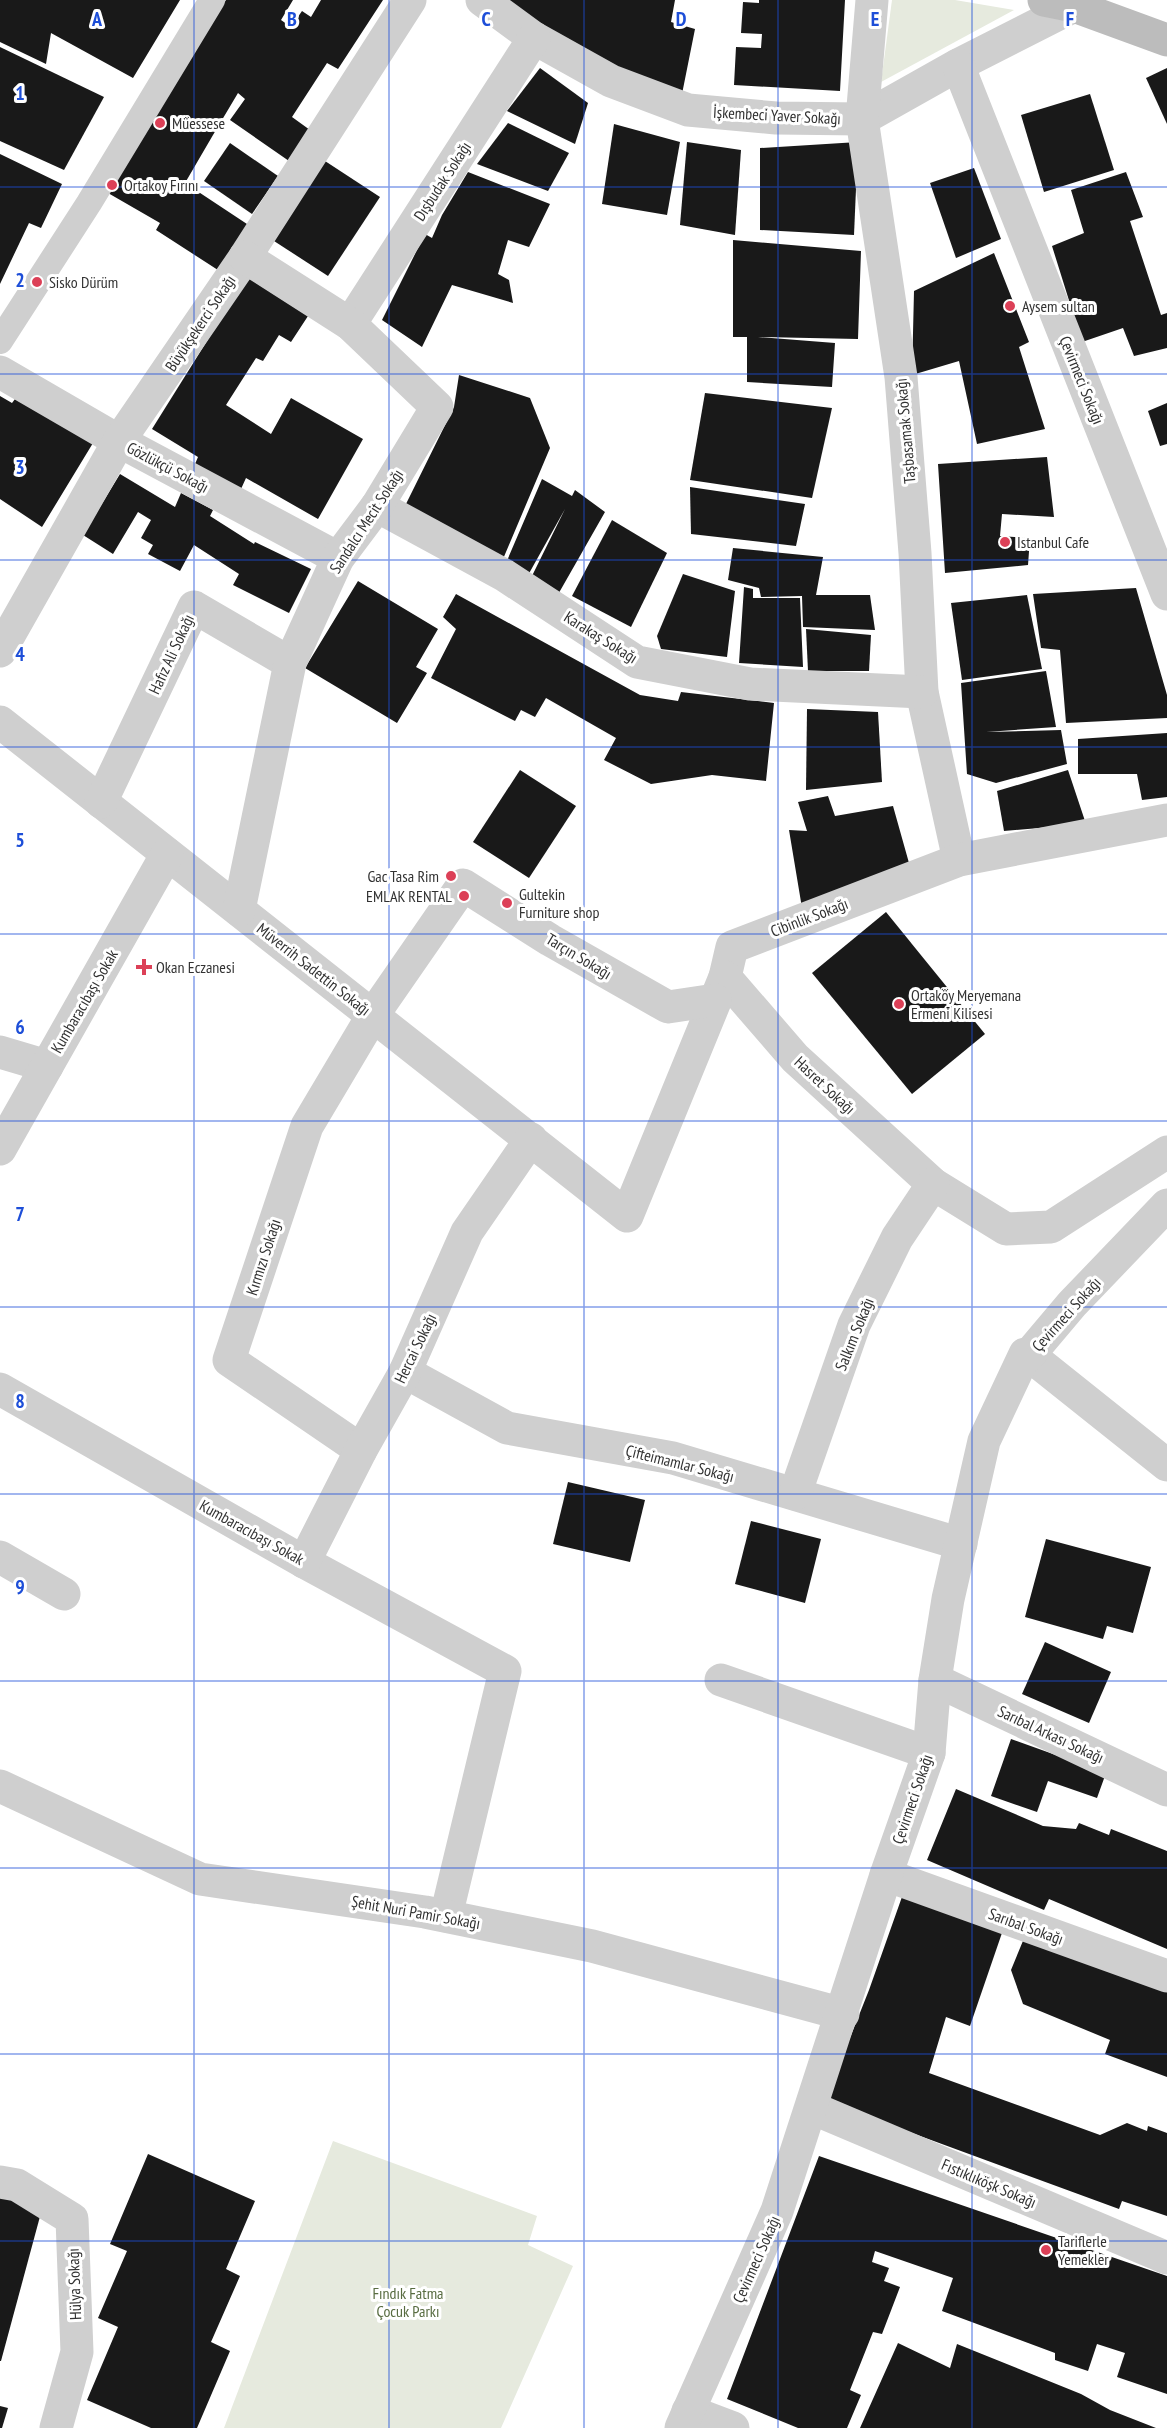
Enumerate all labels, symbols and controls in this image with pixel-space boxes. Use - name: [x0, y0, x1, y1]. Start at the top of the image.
- text: A: [91, 6, 103, 32]
- text: B: [287, 6, 297, 32]
- text: C: [481, 6, 491, 32]
- text: D: [676, 6, 687, 32]
- text: E: [871, 6, 879, 32]
- text: F: [1066, 6, 1074, 32]
- text: 1: [15, 80, 25, 106]
- street label: İşkembeci Yaver Sokağı: [713, 102, 841, 128]
- place label: Müessese: [172, 113, 225, 133]
- marker: Müessese: [153, 116, 167, 130]
- street label: Dışbudak Sokağı: [409, 138, 475, 224]
- place label: Ortakoy Fırını: [124, 175, 199, 195]
- marker: Ortakoy Fırını: [105, 178, 119, 192]
- text: 2: [15, 267, 25, 293]
- street label: Büyükşekerci Sokağı: [160, 271, 240, 375]
- place label: Sisko Dürüm: [49, 272, 118, 292]
- marker: Sisko Dürüm: [30, 275, 44, 289]
- place label: Aysem sultan: [1022, 296, 1095, 316]
- marker: Aysem sultan: [1003, 299, 1017, 313]
- street label: Çevirmeci Sokağı: [1055, 333, 1109, 427]
- street label: Taşbasamak Sokağı: [890, 378, 920, 484]
- street label: Gözlükçü Sokağı: [124, 437, 212, 497]
- text: 3: [15, 454, 25, 480]
- street label: Sandalcı Mecit Sokağı: [325, 465, 407, 577]
- place label: Istanbul Cafe: [1017, 532, 1089, 552]
- marker: Istanbul Cafe: [998, 535, 1012, 549]
- street label: Karakaş Sokağı: [561, 607, 641, 667]
- street label: Hafız Ali Sokağı: [144, 611, 198, 697]
- text: 4: [15, 641, 25, 667]
- text: 5: [15, 827, 25, 853]
- place label: Gac Tasa Rim: [367, 866, 439, 886]
- marker: Gac Tasa Rim: [444, 869, 458, 883]
- place label: Gultekin Furniture shop: [519, 884, 600, 922]
- place label: EMLAK RENTAL: [366, 886, 452, 906]
- marker: EMLAK RENTAL: [457, 889, 471, 903]
- street label: Cibinlik Sokağı: [767, 893, 851, 941]
- marker: Gultekin Furniture shop: [500, 896, 514, 910]
- street label: Müverrih Sadettin Sokağı: [253, 918, 375, 1020]
- street label: Tarçın Sokağı: [543, 929, 615, 983]
- street label: Kumbaracıbaşı Sokak: [46, 945, 122, 1056]
- place label: Okan Eczanesi: [156, 957, 235, 977]
- marker: Okan Eczanesi: [137, 960, 151, 974]
- place label: Ortaköy Meryemana Ermeni Kilisesi: [911, 985, 1021, 1023]
- marker: Ortaköy Meryemana Ermeni Kilisesi: [892, 997, 906, 1011]
- text: 6: [15, 1014, 25, 1040]
- street label: Hasret Sokağı: [790, 1052, 860, 1118]
- text: 7: [15, 1201, 25, 1227]
- street label: Kırmızı Sokağı: [241, 1216, 285, 1298]
- street label: Çevirmeci Sokağı: [1027, 1273, 1105, 1355]
- street label: Salkım Sokağı: [830, 1294, 878, 1374]
- street label: Hercai Sokağı: [390, 1310, 440, 1386]
- text: 8: [15, 1388, 25, 1414]
- street label: Çifteimamlar Sokağı: [624, 1440, 736, 1486]
- street label: Kumbaracıbaşı Sokak: [196, 1495, 308, 1569]
- text: 9: [15, 1574, 25, 1600]
- street label: Sarıbal Arkası Sokağı: [995, 1701, 1107, 1767]
- street label: Çevirmeci Sokağı: [887, 1752, 937, 1846]
- street label: Şehit Nuri Pamir Sokağı: [350, 1891, 482, 1933]
- street label: Sarıbal Sokağı: [986, 1903, 1066, 1949]
- street label: Fıstıklıköşk Sokağı: [939, 2154, 1039, 2212]
- street label: Çevirmeci Sokağı: [728, 2212, 784, 2306]
- place label: Tariflerle Yemekler: [1058, 2231, 1109, 2269]
- marker: Tariflerle Yemekler: [1039, 2243, 1053, 2257]
- street label: Hülya Sokağı: [63, 2248, 85, 2320]
- park label: Fındık Fatma Çocuk Parkı: [373, 2283, 443, 2321]

